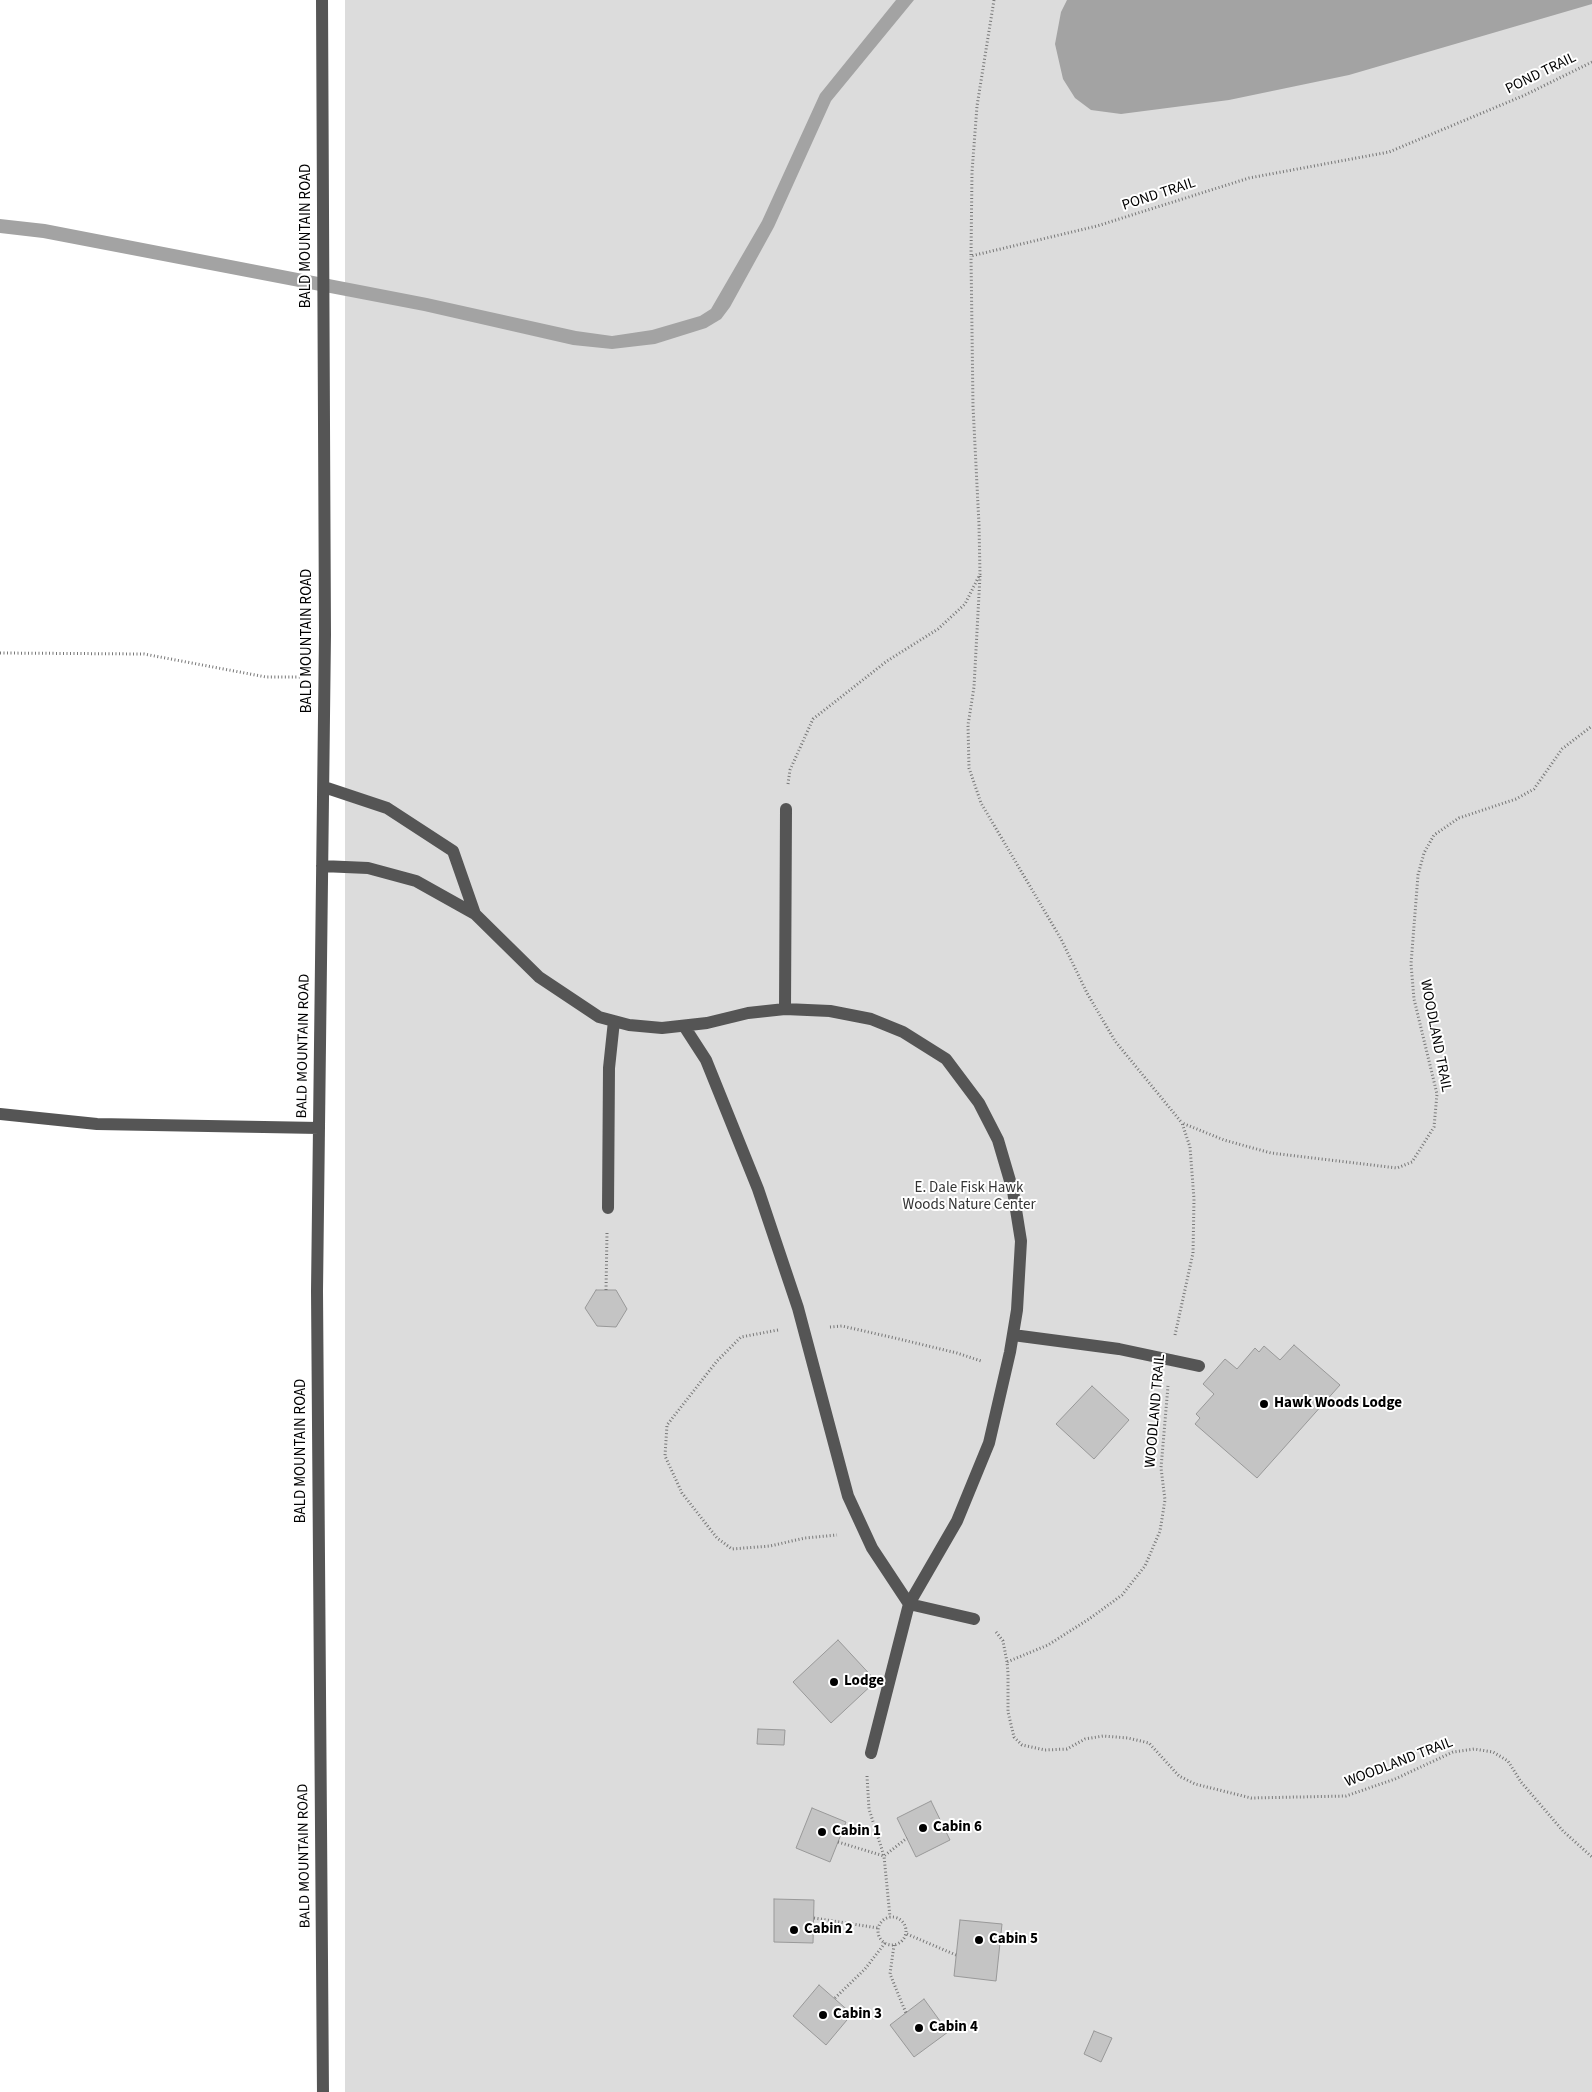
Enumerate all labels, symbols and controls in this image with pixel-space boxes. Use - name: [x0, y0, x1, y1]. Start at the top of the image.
- street label: POND TRAIL: [1503, 49, 1579, 99]
- street label: BALD MOUNTAIN ROAD: [298, 164, 316, 308]
- street label: POND TRAIL: [1120, 175, 1198, 215]
- street label: BALD MOUNTAIN ROAD: [299, 569, 317, 713]
- street label: BALD MOUNTAIN ROAD: [294, 974, 314, 1118]
- street label: WOODLAND TRAIL: [1415, 978, 1455, 1094]
- park label: E. Dale Fisk Hawk Woods Nature Center: [902, 1180, 1036, 1215]
- street label: WOODLAND TRAIL: [1142, 1353, 1170, 1469]
- street label: BALD MOUNTAIN ROAD: [293, 1379, 311, 1523]
- place label: Hawk Woods Lodge: [1274, 1395, 1402, 1413]
- marker: Hawk Woods Lodge: [1258, 1398, 1270, 1410]
- place label: Lodge: [844, 1673, 884, 1691]
- marker: Lodge: [828, 1676, 840, 1688]
- street label: WOODLAND TRAIL: [1342, 1734, 1456, 1792]
- street label: BALD MOUNTAIN ROAD: [295, 1784, 315, 1928]
- place label: Cabin 6: [933, 1819, 982, 1837]
- marker: Cabin 6: [917, 1822, 929, 1834]
- place label: Cabin 1: [832, 1823, 881, 1841]
- marker: Cabin 1: [816, 1826, 828, 1838]
- place label: Cabin 2: [804, 1921, 853, 1939]
- marker: Cabin 2: [788, 1924, 800, 1936]
- place label: Cabin 5: [989, 1931, 1038, 1949]
- marker: Cabin 5: [973, 1934, 985, 1946]
- place label: Cabin 3: [833, 2006, 882, 2024]
- marker: Cabin 3: [817, 2009, 829, 2021]
- place label: Cabin 4: [929, 2019, 978, 2037]
- marker: Cabin 4: [913, 2022, 925, 2034]

